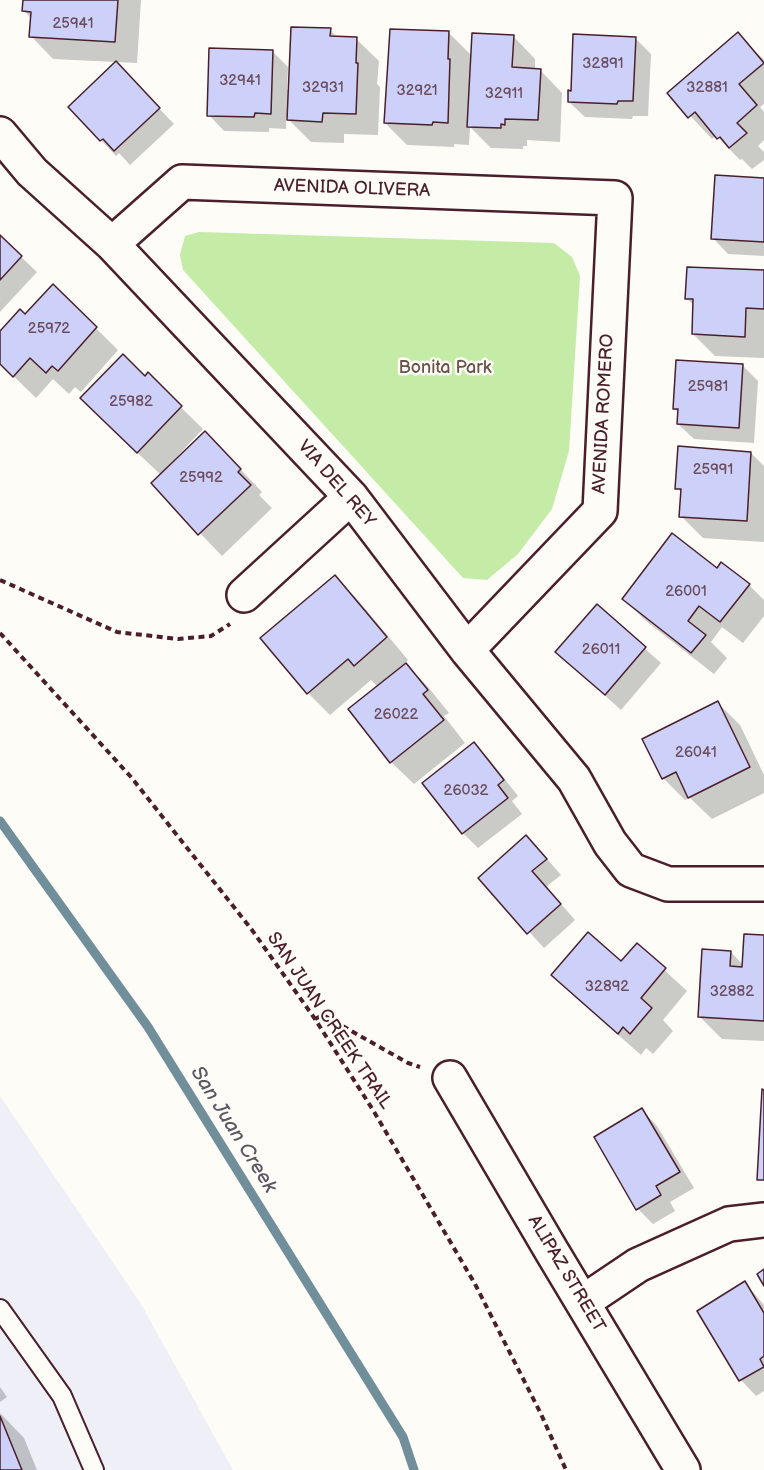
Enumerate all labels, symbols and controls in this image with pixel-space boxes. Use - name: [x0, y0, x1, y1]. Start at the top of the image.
- house number: 25941: [52, 15, 94, 33]
- house number: 32891: [582, 55, 624, 73]
- house number: 32941: [219, 72, 261, 90]
- house number: 32931: [302, 79, 344, 97]
- house number: 32881: [686, 79, 728, 97]
- house number: 32921: [396, 82, 438, 100]
- house number: 32911: [485, 85, 523, 103]
- street label: AVENIDA OLIVERA: [273, 175, 431, 203]
- house number: 25972: [28, 320, 70, 338]
- street label: AVENIDA ROMERO: [589, 333, 619, 495]
- park label: Bonita Park: [398, 357, 492, 379]
- house number: 25981: [688, 378, 728, 396]
- house number: 25982: [109, 393, 153, 411]
- street label: VIA DEL REY: [292, 436, 380, 532]
- house number: 25991: [693, 461, 733, 479]
- house number: 25992: [179, 469, 223, 487]
- house number: 26001: [665, 583, 707, 601]
- house number: 26011: [582, 641, 620, 659]
- house number: 26022: [374, 706, 418, 724]
- house number: 26041: [675, 744, 717, 762]
- house number: 26032: [444, 782, 488, 800]
- street label: SAN JUAN CREEK TRAIL: [262, 929, 396, 1113]
- house number: 32892: [585, 978, 629, 996]
- house number: 32882: [710, 983, 754, 1001]
- water label: San Juan Creek: [185, 1062, 281, 1198]
- street label: ALIPAZ STREET: [523, 1212, 609, 1336]

